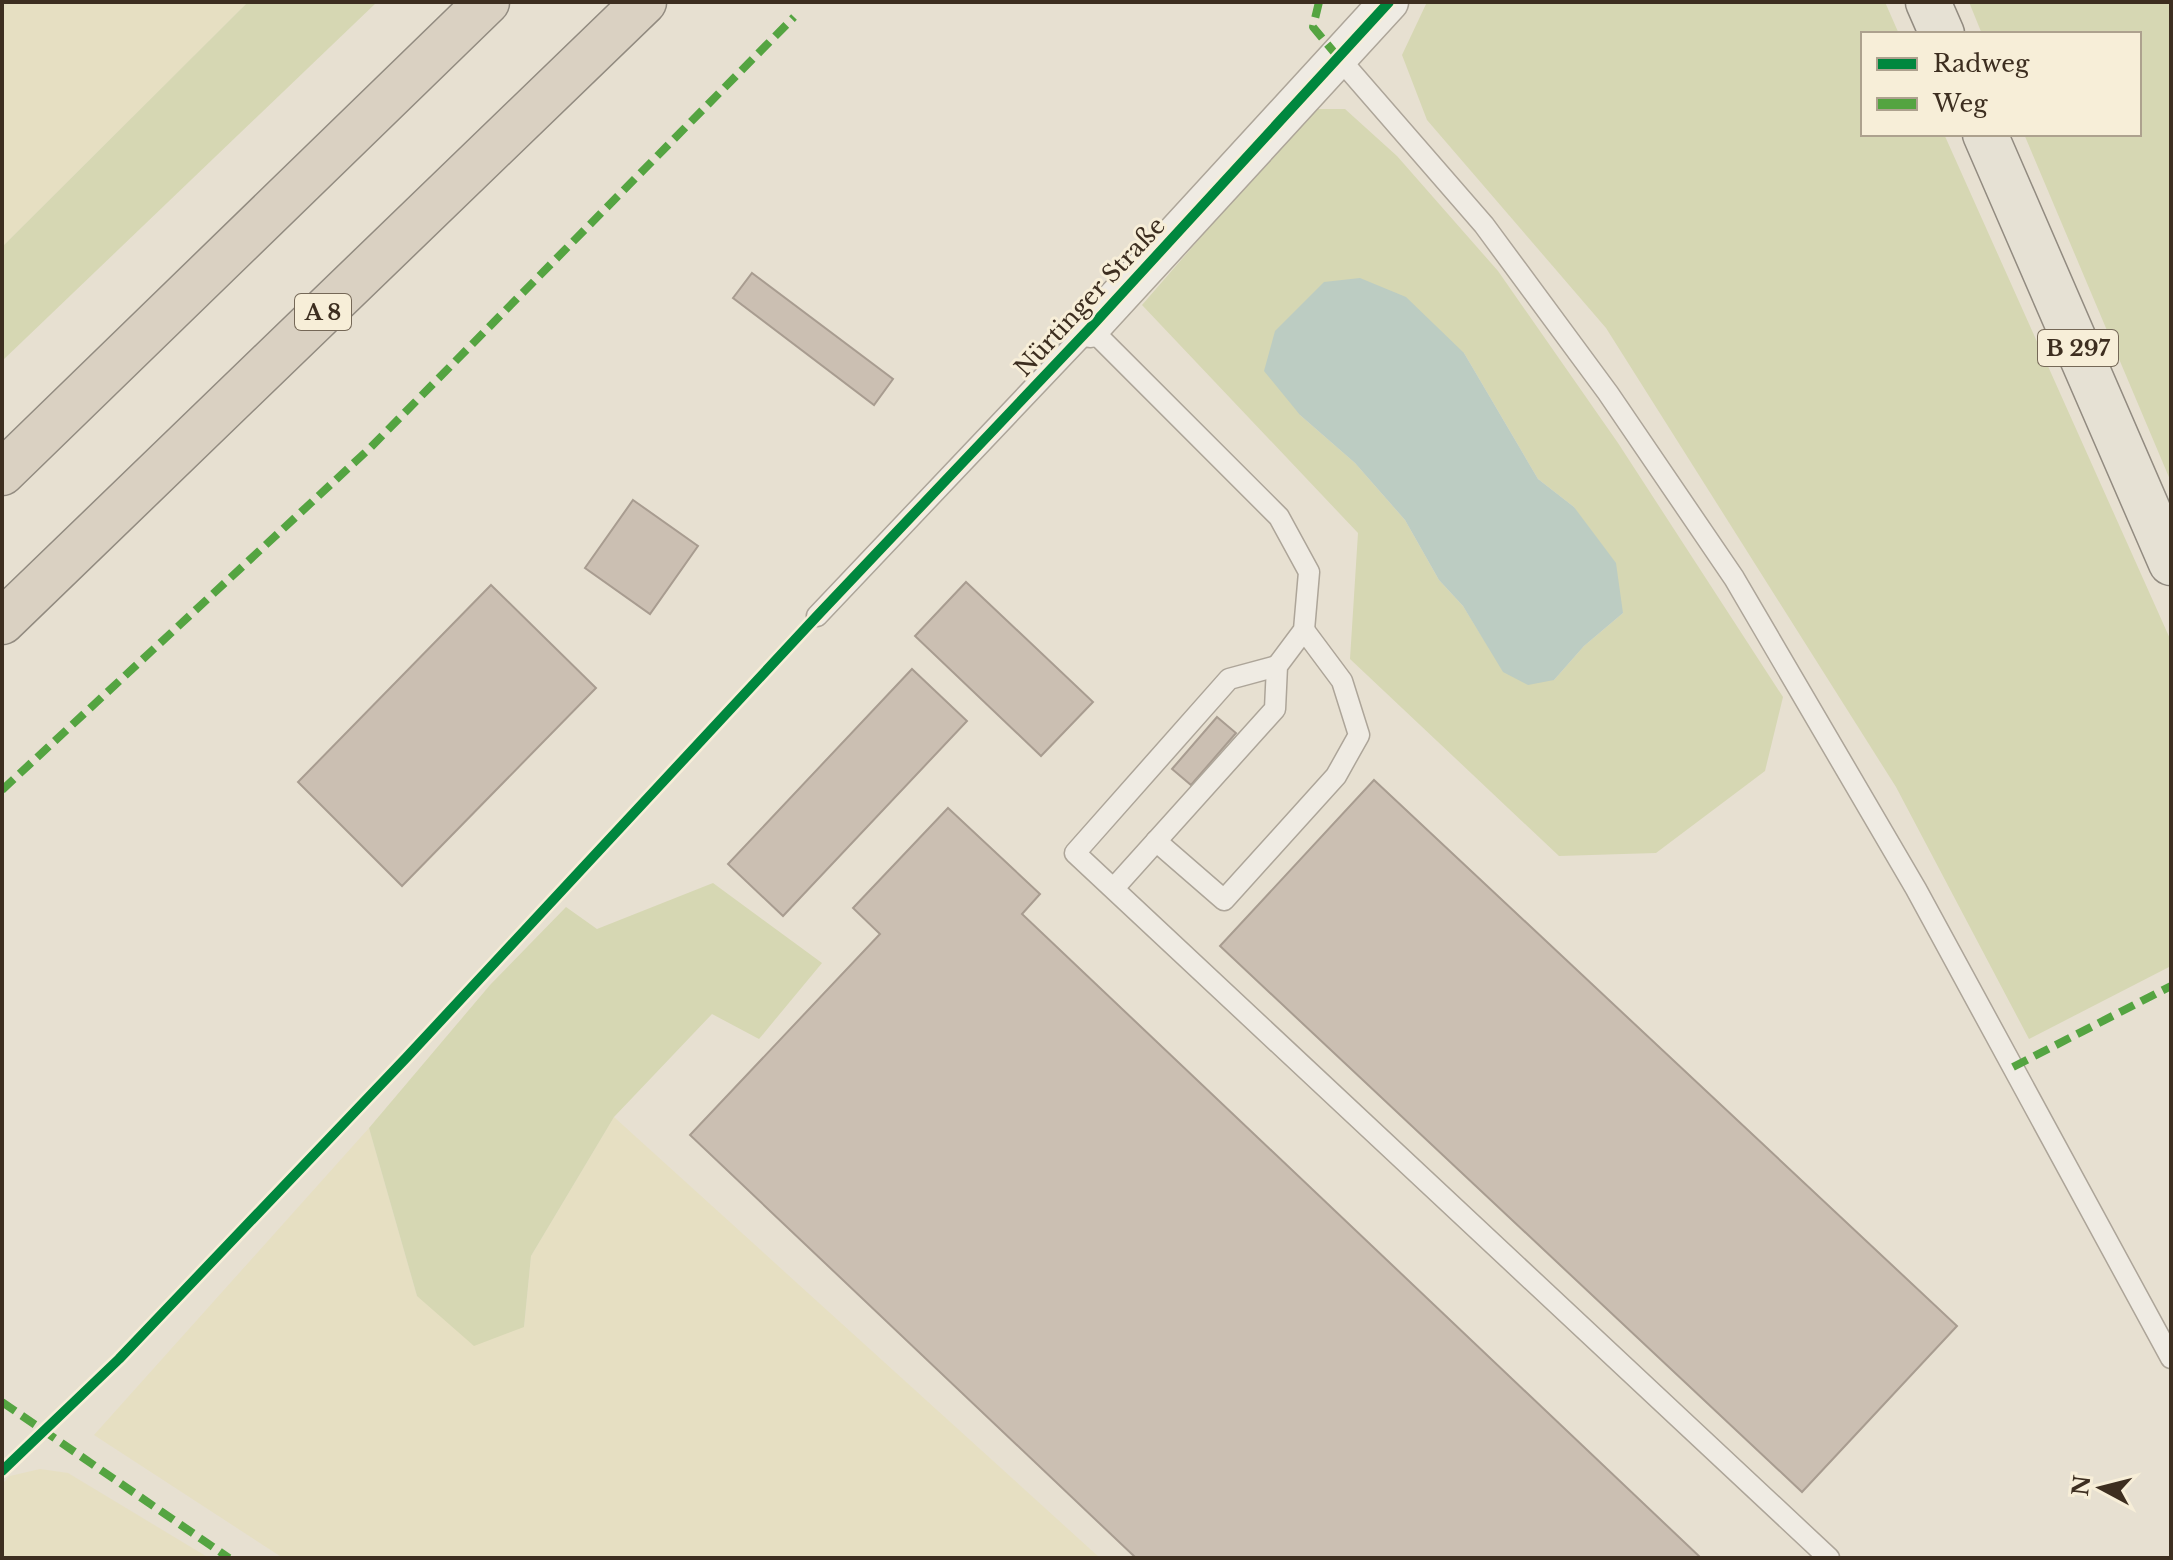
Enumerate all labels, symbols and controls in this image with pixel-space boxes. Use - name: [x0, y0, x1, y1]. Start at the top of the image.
- legend: [1861, 32, 2141, 136]
- text: Radweg: [1933, 49, 2030, 78]
- text: Weg: [1932, 89, 1988, 118]
- street label: Nürtinger Straße: [1008, 211, 1171, 382]
- road number: A 8: [295, 294, 351, 330]
- road number: B 297: [2038, 330, 2118, 366]
- north arrow: [2061, 1448, 2141, 1528]
- text: N: [2067, 1473, 2096, 1498]

